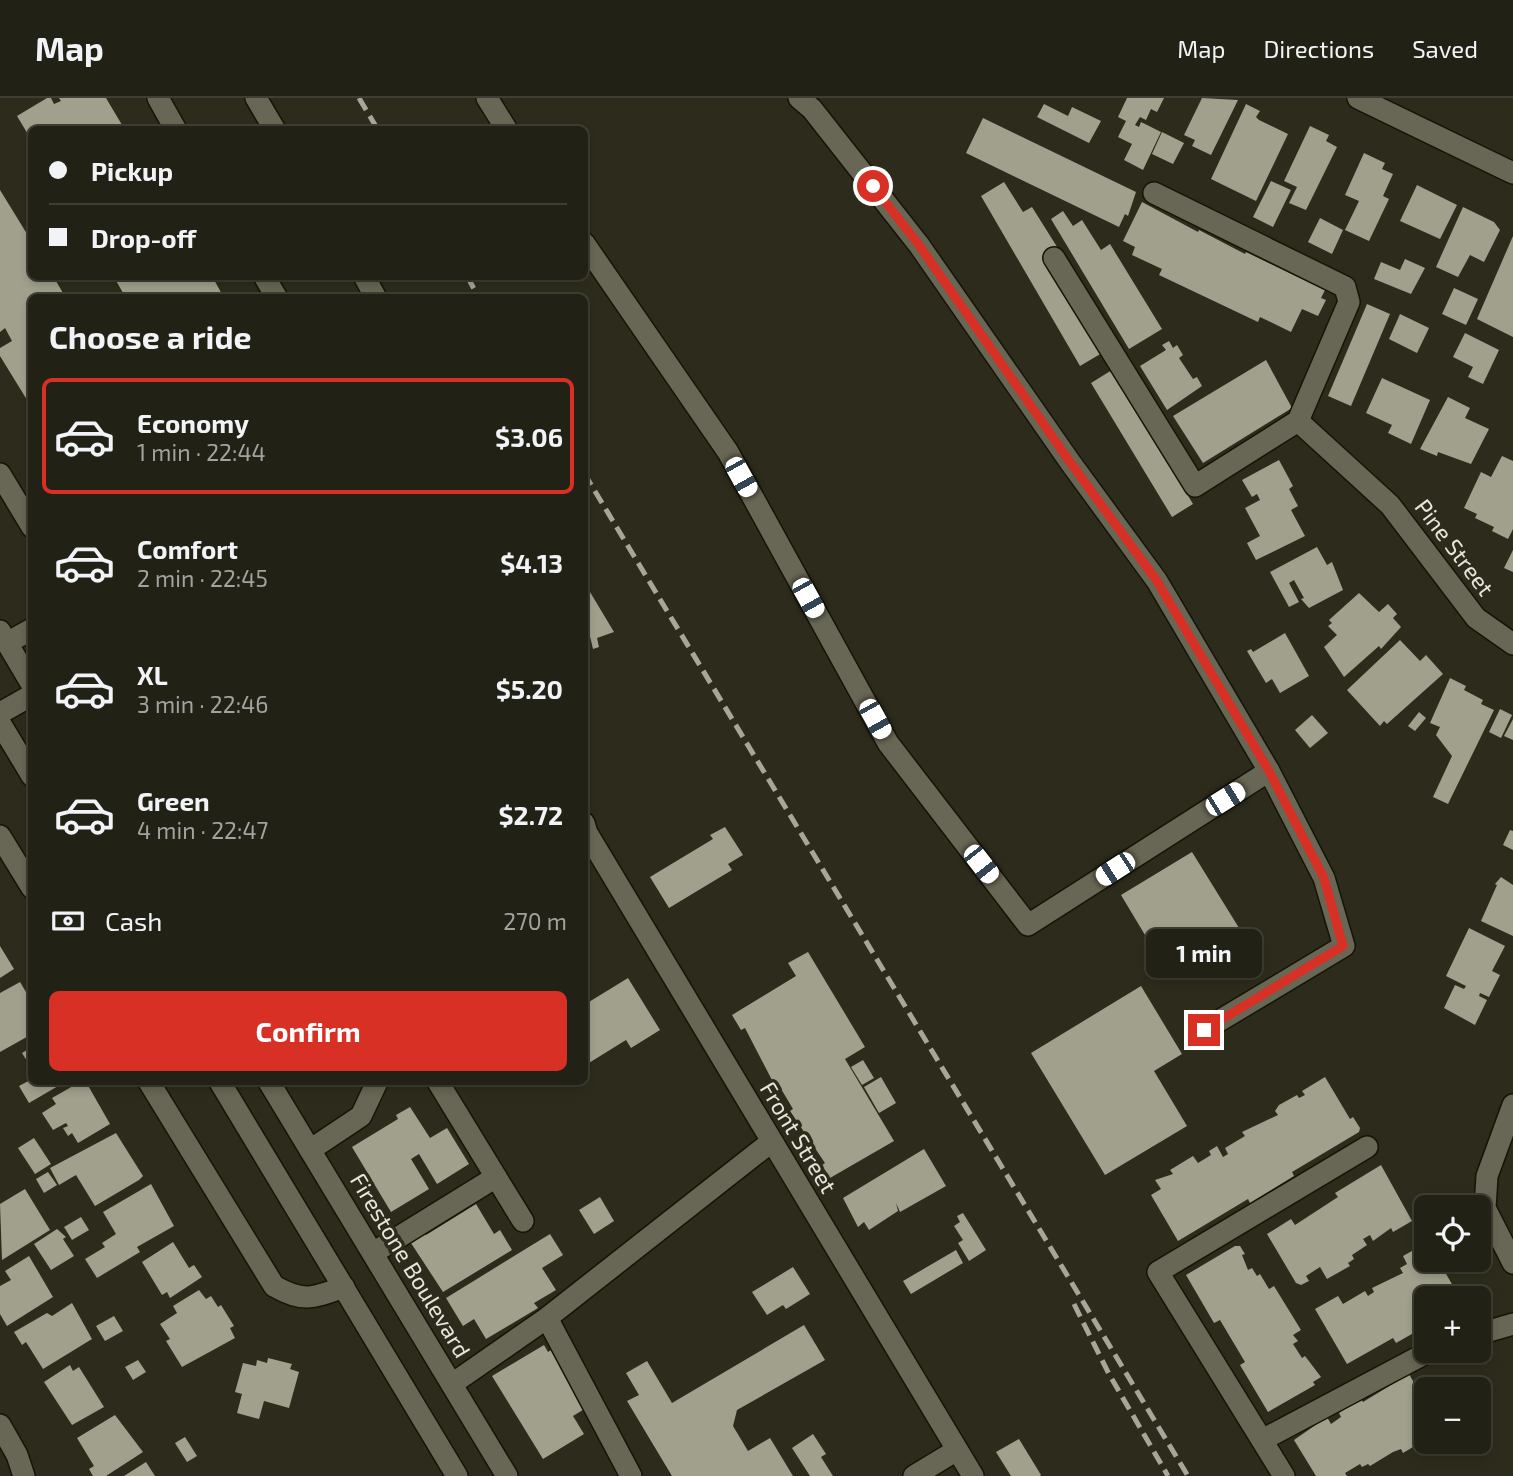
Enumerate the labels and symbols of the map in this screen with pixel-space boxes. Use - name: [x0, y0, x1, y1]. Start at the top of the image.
- route start: [857, 170, 889, 202]
- car: [722, 454, 761, 500]
- street label: Pine Street: [1410, 493, 1501, 601]
- car: [789, 575, 828, 621]
- car: [856, 696, 895, 742]
- car: [1202, 779, 1249, 819]
- car: [960, 841, 1003, 887]
- car: [1092, 849, 1139, 889]
- callout: 1 min: [1146, 928, 1262, 978]
- route end: [1188, 1014, 1220, 1046]
- street label: Front Street: [755, 1076, 843, 1198]
- street label: Firestone Boulevard: [345, 1168, 477, 1362]

